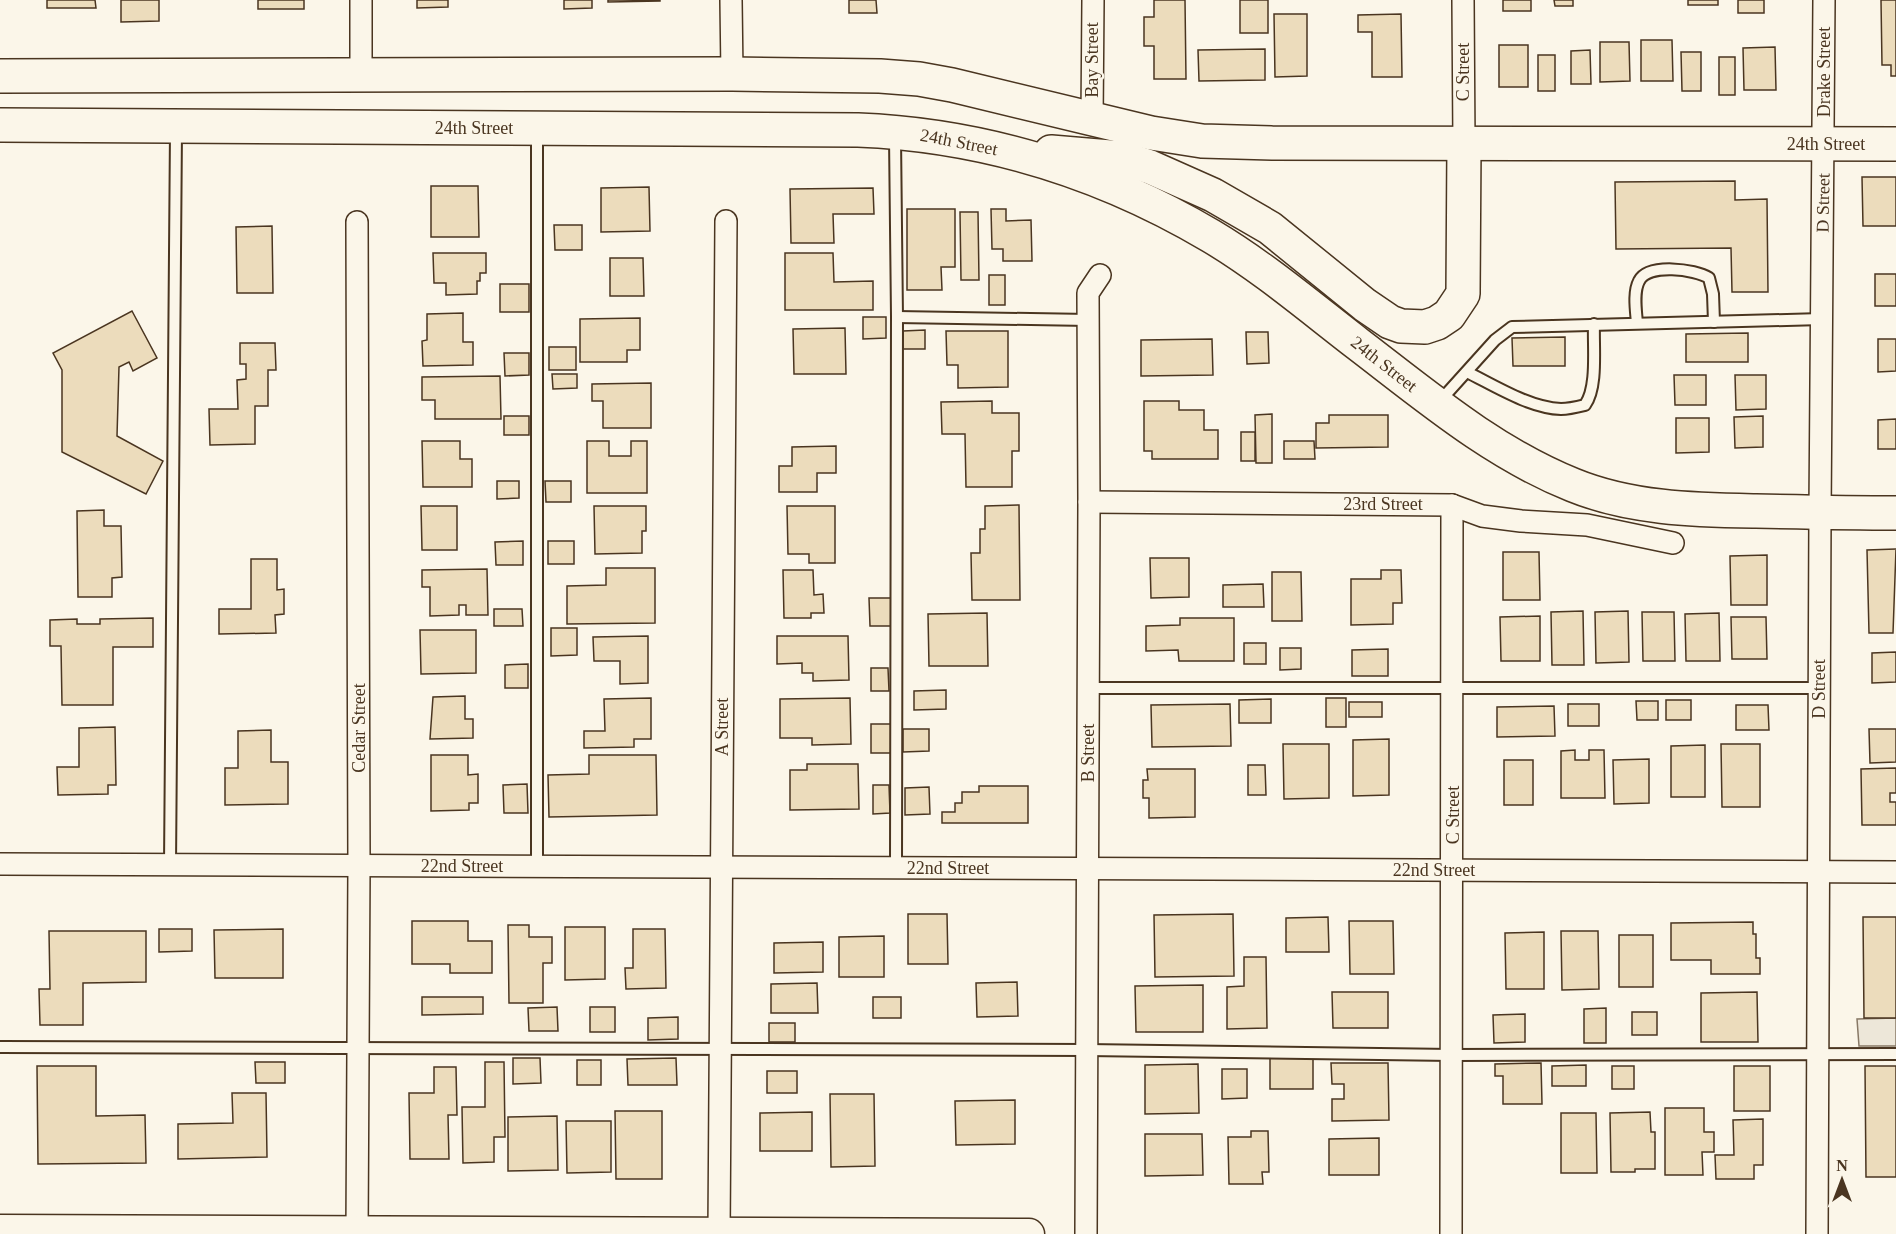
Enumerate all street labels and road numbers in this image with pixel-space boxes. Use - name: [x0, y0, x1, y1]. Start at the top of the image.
- street label: Bay Street: [1082, 22, 1102, 98]
- street label: Drake Street: [1814, 27, 1834, 117]
- street label: C Street: [1453, 43, 1473, 101]
- street label: 24th Street: [435, 118, 513, 138]
- street label: 24th Street: [919, 125, 999, 159]
- street label: 24th Street: [1787, 134, 1865, 154]
- street label: D Street: [1812, 173, 1834, 233]
- street label: 24th Street: [1347, 332, 1421, 396]
- street label: 23rd Street: [1343, 494, 1423, 514]
- street label: D Street: [1809, 659, 1829, 719]
- street label: Cedar Street: [349, 683, 369, 773]
- street label: A Street: [712, 698, 732, 756]
- street label: B Street: [1078, 724, 1098, 782]
- street label: C Street: [1443, 786, 1463, 844]
- street label: 22nd Street: [421, 856, 503, 876]
- street label: 22nd Street: [907, 858, 989, 878]
- street label: 22nd Street: [1393, 860, 1475, 880]

